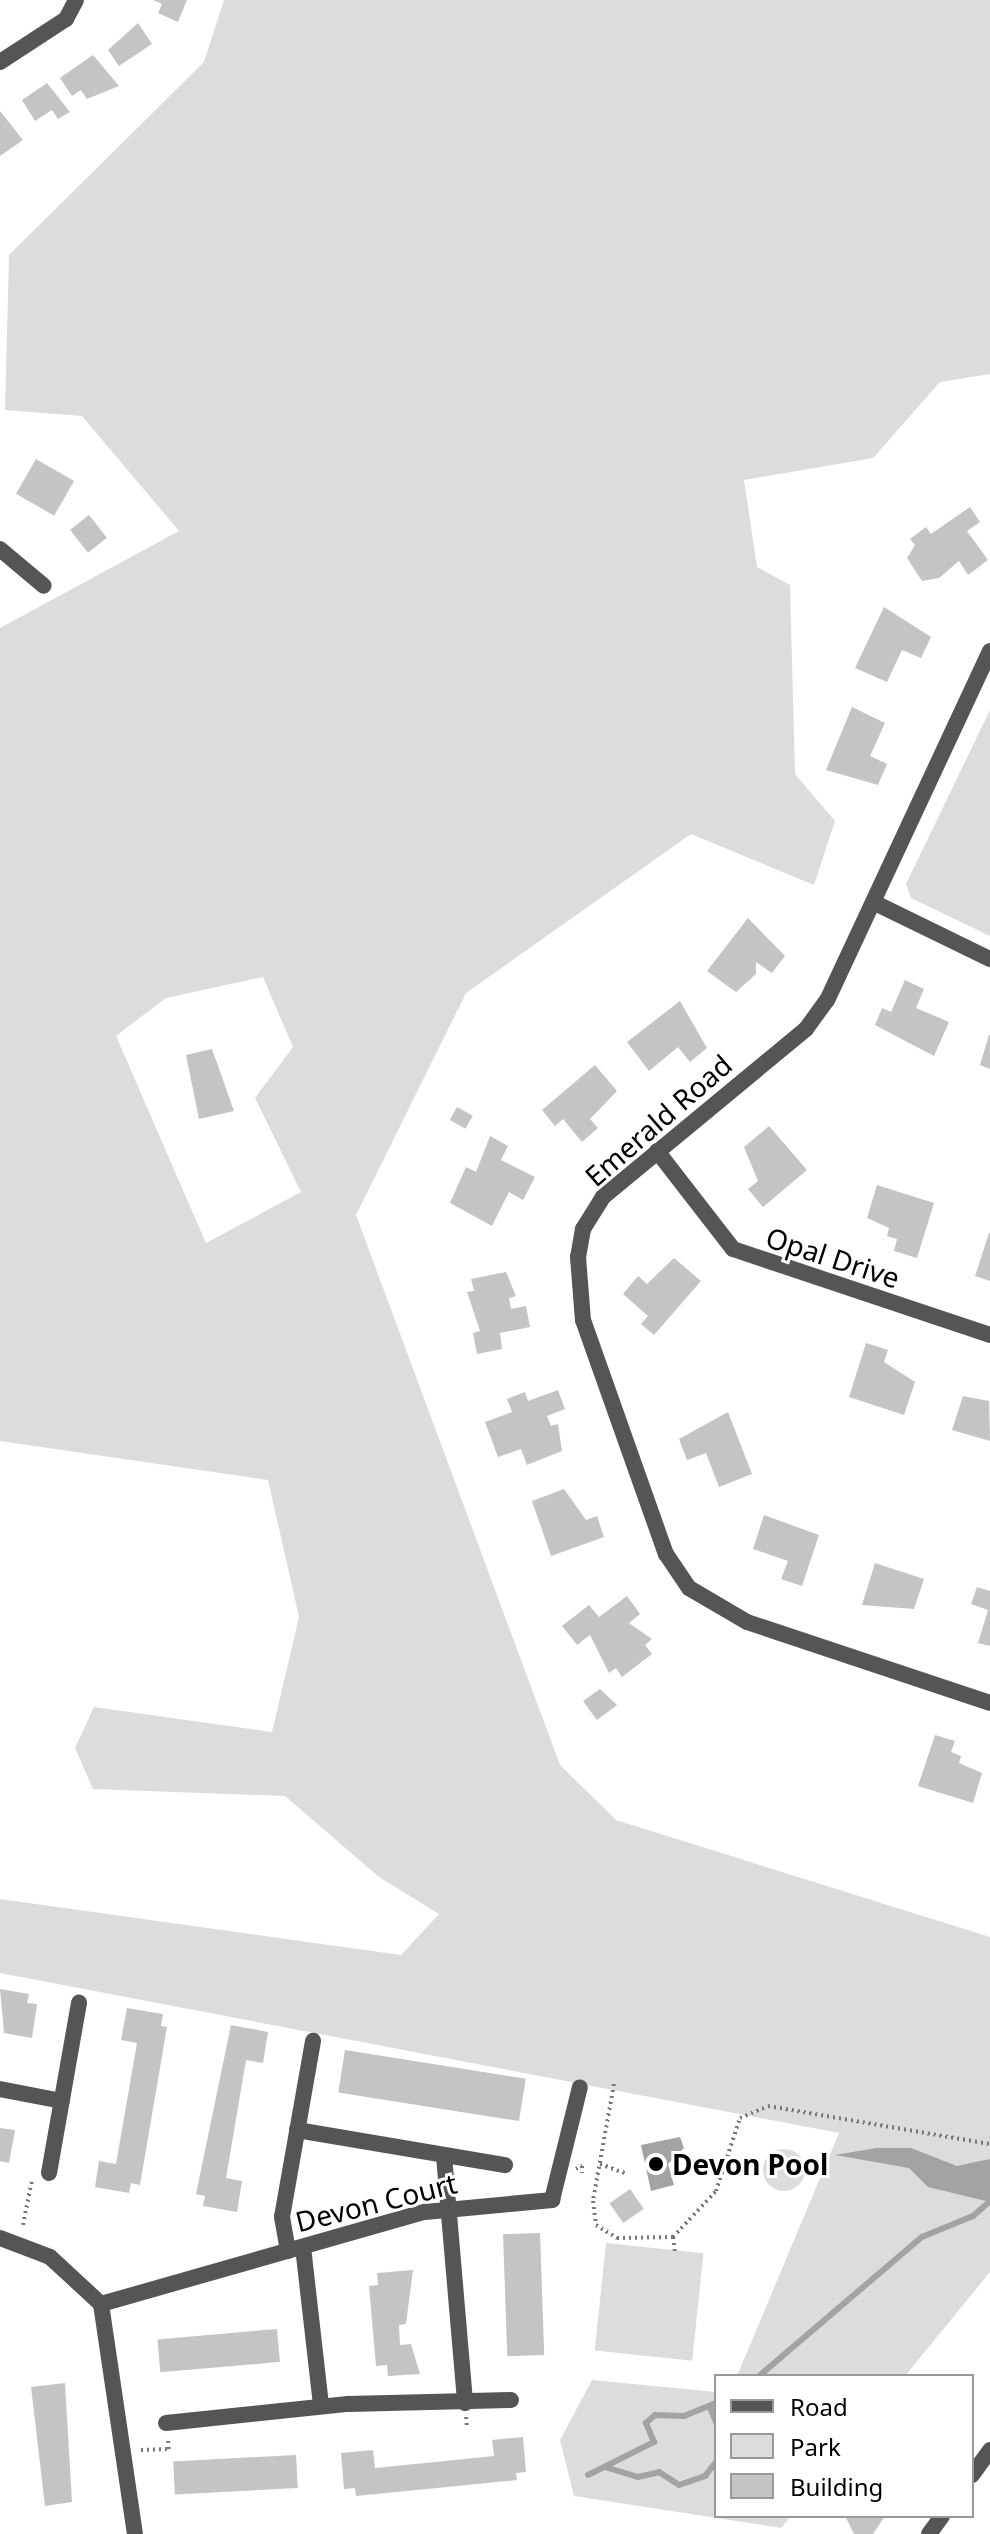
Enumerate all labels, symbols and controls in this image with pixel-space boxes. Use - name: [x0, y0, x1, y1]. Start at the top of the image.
- street label: Emerald Road: [578, 1047, 738, 1193]
- street label: Opal Drive: [762, 1220, 904, 1294]
- place label: Devon Pool: [672, 2147, 828, 2181]
- marker: Devon Pool: [647, 2155, 665, 2173]
- street label: Devon Court: [292, 2166, 460, 2238]
- legend: [714, 2374, 974, 2518]
- text: Road: [790, 2390, 848, 2423]
- text: Park: [790, 2430, 841, 2463]
- text: Building: [790, 2470, 883, 2503]

